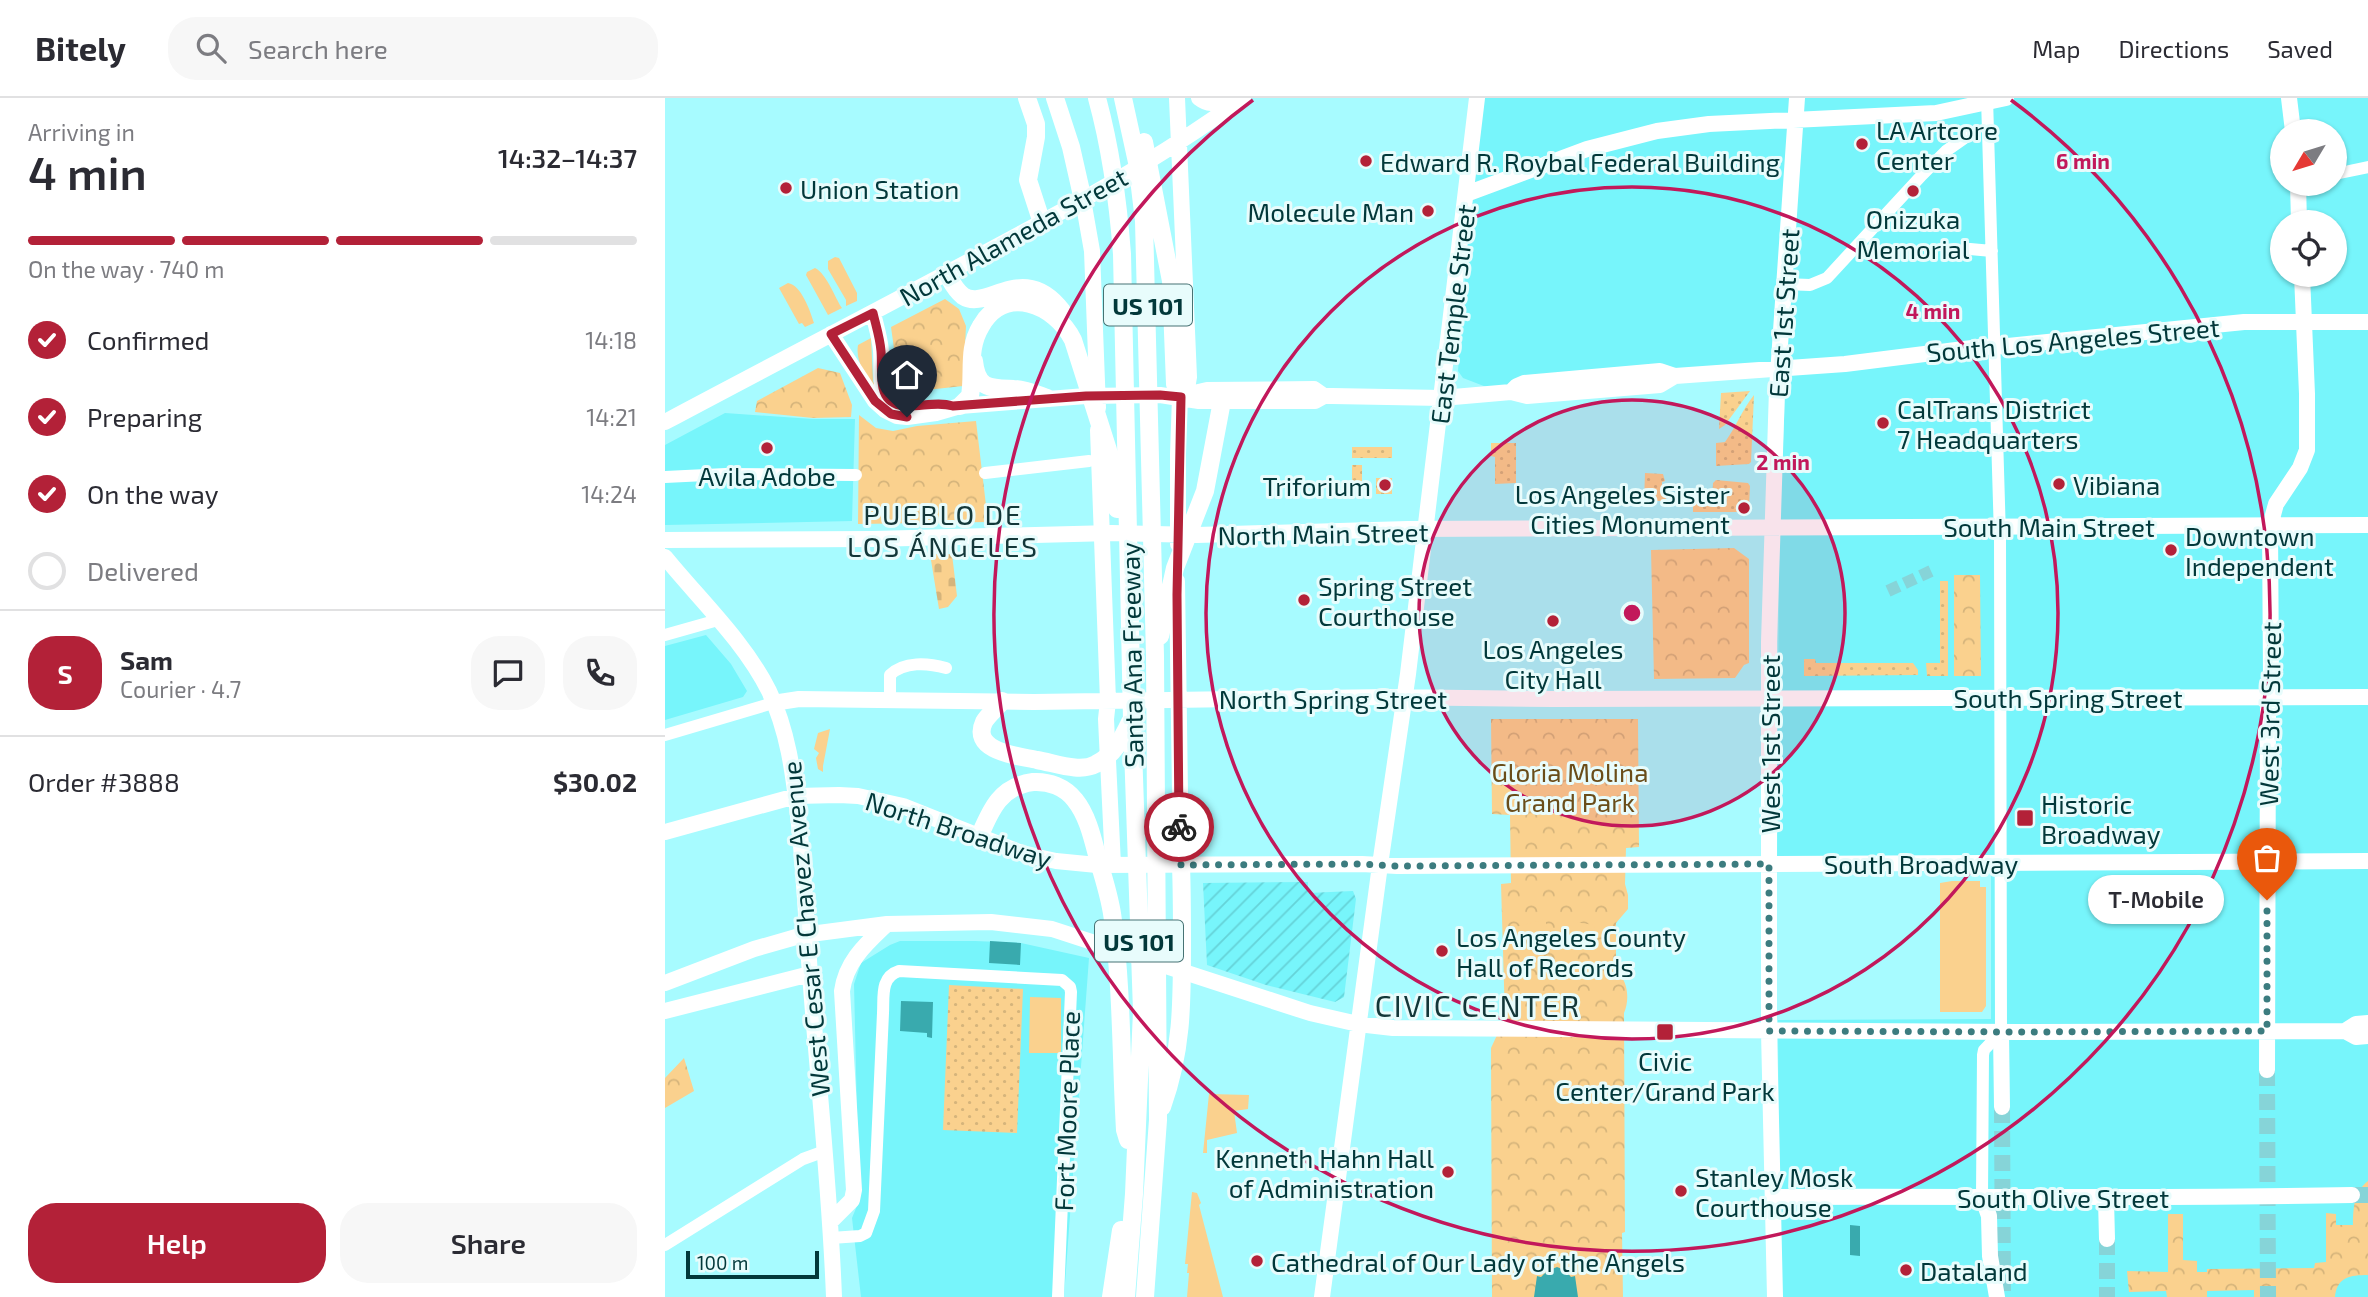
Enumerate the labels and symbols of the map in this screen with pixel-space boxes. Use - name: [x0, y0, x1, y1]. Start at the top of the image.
- place label: LA Artcore Center: [1876, 114, 1998, 175]
- north arrow: [2270, 119, 2347, 196]
- marker: LA Artcore Center: [1854, 136, 1870, 152]
- place label: Edward R. Roybal Federal Building: [1380, 146, 1780, 177]
- text: 6 min: [2056, 148, 2110, 173]
- marker: Edward R. Roybal Federal Building: [1358, 153, 1374, 169]
- street label: North Alameda Street: [894, 160, 1132, 312]
- place label: Union Station: [800, 173, 959, 204]
- marker: Union Station: [778, 180, 794, 196]
- marker: Onizuka Memorial: [1905, 183, 1921, 199]
- place label: Molecule Man: [1248, 196, 1414, 227]
- street label: East Temple Street: [1423, 202, 1481, 426]
- marker: Molecule Man: [1420, 203, 1436, 219]
- place label: Onizuka Memorial: [1856, 203, 1970, 264]
- street label: East 1st Street: [1762, 227, 1804, 399]
- road number: US 101: [1104, 285, 1192, 326]
- text: 4 min: [1906, 298, 1960, 323]
- street label: South Los Angeles Street: [1925, 311, 2221, 367]
- pin: [877, 345, 937, 417]
- place label: CalTrans District 7 Headquarters: [1897, 393, 2091, 454]
- marker: CalTrans District 7 Headquarters: [1875, 415, 1891, 431]
- marker: Avila Adobe: [759, 440, 775, 456]
- text: 2 min: [1756, 449, 1810, 474]
- place label: Avila Adobe: [698, 460, 836, 491]
- place label: Vibiana: [2073, 469, 2160, 500]
- place label: Triforium: [1263, 470, 1371, 501]
- marker: Vibiana: [2051, 476, 2067, 492]
- marker: Triforium: [1377, 477, 1393, 493]
- place label: Los Angeles Sister Cities Monument: [1515, 478, 1730, 539]
- district label: PUEBLO DE LOS ÁNGELES: [847, 497, 1039, 563]
- marker: Los Angeles Sister Cities Monument: [1736, 500, 1752, 516]
- street label: South Main Street: [1943, 511, 2155, 542]
- street label: North Main Street: [1217, 516, 1429, 550]
- place label: Downtown Independent: [2185, 520, 2334, 581]
- street label: Santa Ana Freeway: [1114, 542, 1148, 768]
- marker: Downtown Independent: [2163, 542, 2179, 558]
- place label: Spring Street Courthouse: [1318, 570, 1472, 631]
- marker: Spring Street Courthouse: [1296, 592, 1312, 608]
- centre of rings: [1620, 601, 1644, 625]
- marker: Los Angeles City Hall: [1545, 613, 1561, 629]
- street label: West 3rd Street: [2252, 621, 2286, 807]
- place label: Los Angeles City Hall: [1483, 633, 1624, 694]
- street label: West 1st Street: [1754, 655, 1785, 833]
- street label: South Spring Street: [1953, 682, 2183, 713]
- street label: North Spring Street: [1219, 683, 1447, 714]
- park label: Gloria Molina Grand Park: [1492, 756, 1648, 817]
- street label: West Cesar E Chavez Avenue: [775, 760, 835, 1098]
- street label: North Broadway: [862, 784, 1056, 874]
- place label: Historic Broadway: [2041, 788, 2161, 849]
- courier: [1144, 792, 1214, 862]
- marker: Historic Broadway: [2015, 808, 2035, 828]
- pin: [2237, 828, 2297, 900]
- street label: South Broadway: [1824, 848, 2018, 879]
- callout: T-Mobile: [2089, 876, 2225, 924]
- road number: US 101: [1095, 920, 1183, 962]
- place label: Los Angeles County Hall of Records: [1456, 921, 1686, 982]
- marker: Los Angeles County Hall of Records: [1434, 943, 1450, 959]
- district label: CIVIC CENTER: [1375, 987, 1581, 1023]
- street label: Fort Moore Place: [1047, 1010, 1085, 1212]
- marker: Civic Center/Grand Park: [1655, 1022, 1675, 1042]
- place label: Civic Center/Grand Park: [1555, 1045, 1775, 1106]
- place label: Kenneth Hahn Hall of Administration: [1215, 1142, 1434, 1203]
- place label: Stanley Mosk Courthouse: [1695, 1161, 1853, 1222]
- marker: Kenneth Hahn Hall of Administration: [1440, 1164, 1456, 1180]
- street label: South Olive Street: [1957, 1182, 2169, 1213]
- marker: Stanley Mosk Courthouse: [1673, 1183, 1689, 1199]
- place label: Cathedral of Our Lady of the Angels: [1271, 1246, 1685, 1277]
- scale bar: [686, 1248, 819, 1280]
- marker: Cathedral of Our Lady of the Angels: [1249, 1253, 1265, 1269]
- place label: Dataland: [1920, 1255, 2028, 1286]
- marker: Dataland: [1898, 1262, 1914, 1278]

